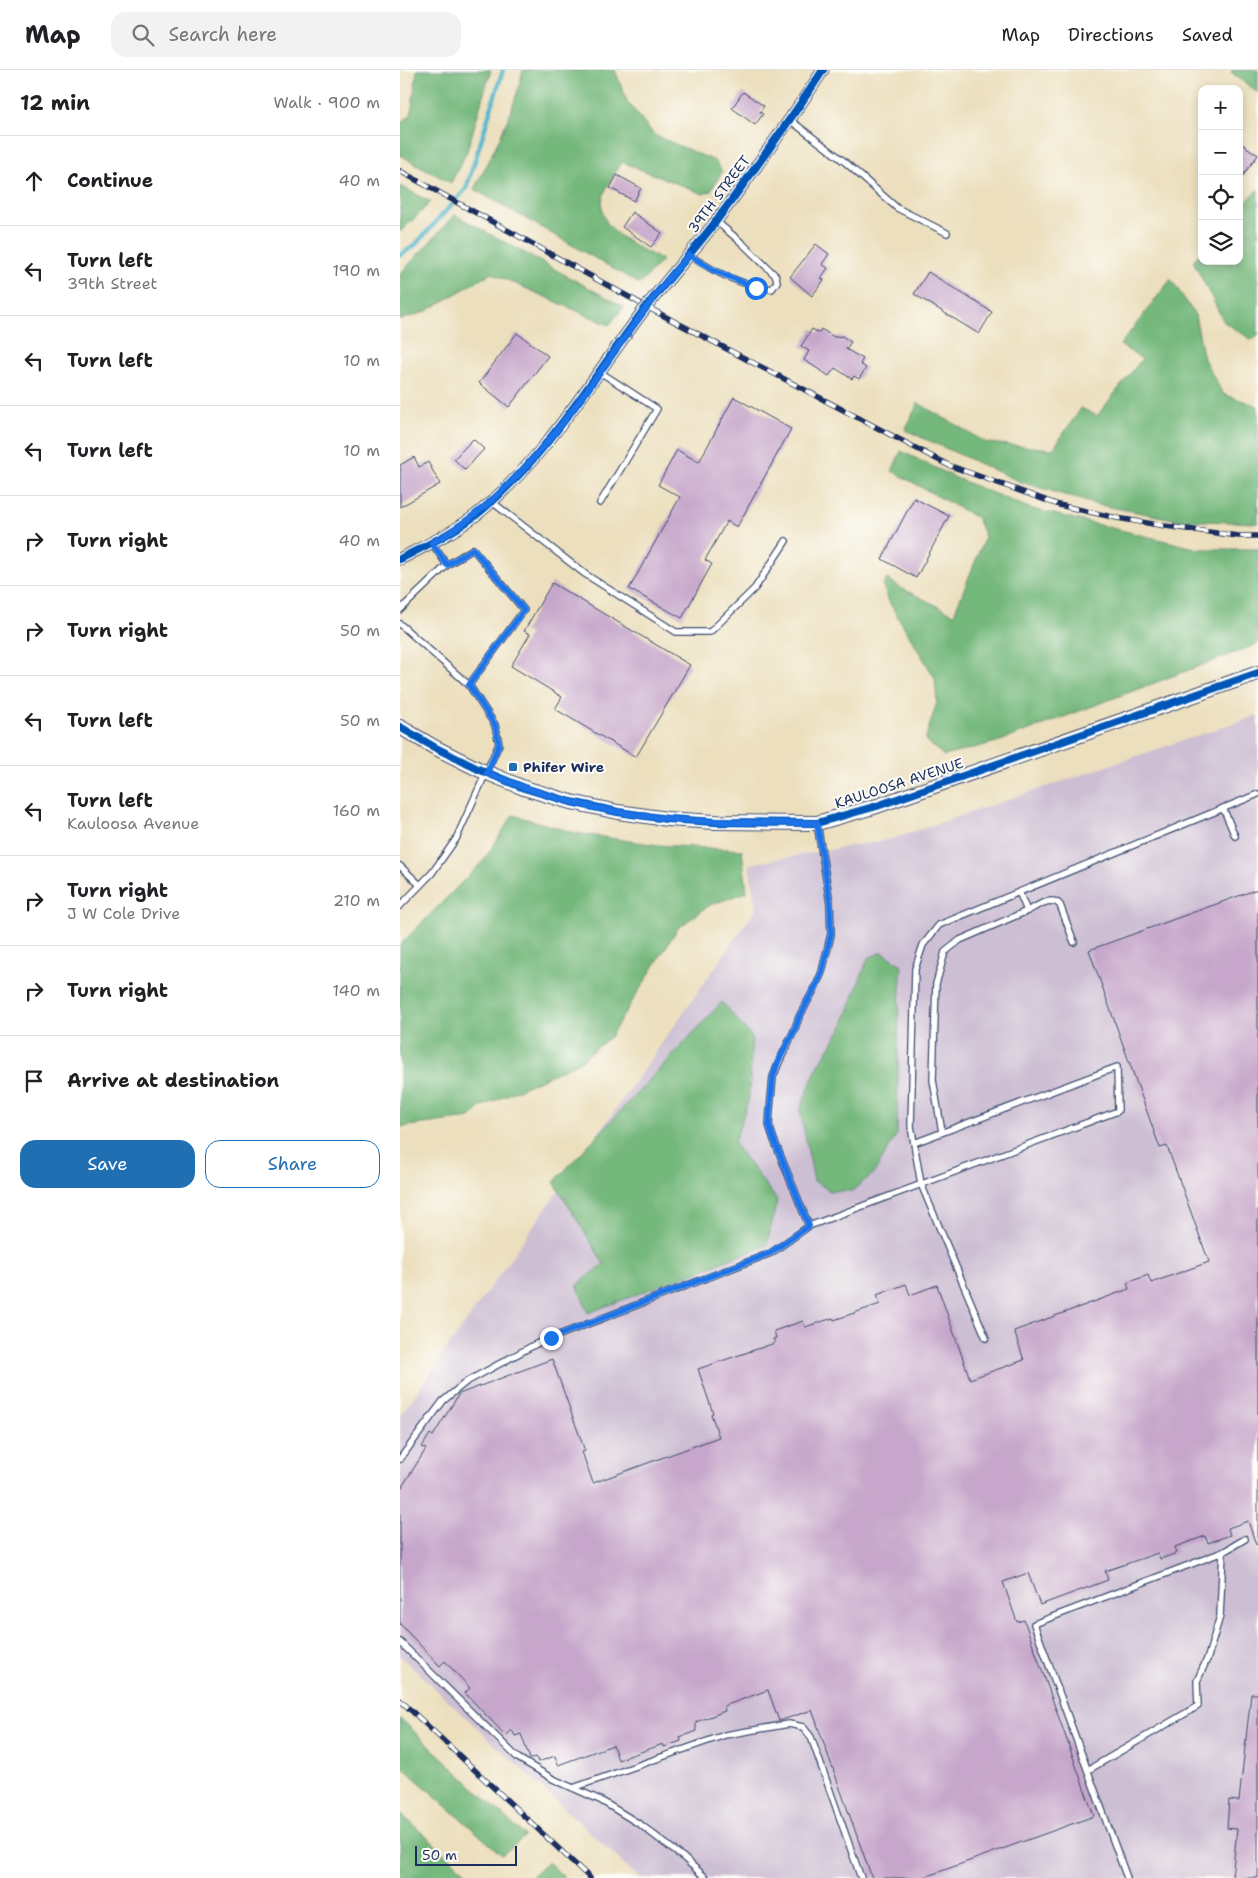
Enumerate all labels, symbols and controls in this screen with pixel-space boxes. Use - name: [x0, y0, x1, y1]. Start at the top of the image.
- search box: [111, 12, 461, 57]
- text: Map: [25, 19, 81, 51]
- icon: search: [129, 21, 157, 49]
- text: Search here: [169, 22, 277, 47]
- text: Map: [1002, 23, 1040, 47]
- text: Directions: [1068, 23, 1154, 47]
- text: Saved: [1182, 23, 1233, 47]
- map controls: [1198, 85, 1243, 265]
- button: +: [1198, 85, 1243, 130]
- text: 12 min: [20, 89, 90, 117]
- text: Walk · 900 m: [273, 92, 380, 113]
- button: −: [1198, 130, 1243, 175]
- street label: 39TH STREET: [684, 151, 754, 236]
- icon: ahead: [20, 167, 48, 195]
- text: Continue: [67, 168, 153, 193]
- text: 40 m: [338, 170, 380, 191]
- button: locate: [1198, 175, 1243, 220]
- button: layers: [1198, 220, 1243, 265]
- text: Turn left: [67, 248, 153, 273]
- icon: left: [20, 257, 48, 285]
- text: 190 m: [333, 260, 380, 281]
- text: 39th Street: [67, 273, 158, 294]
- route start: [745, 277, 768, 300]
- icon: left: [20, 347, 48, 375]
- text: Turn left: [67, 348, 153, 373]
- text: 10 m: [343, 350, 380, 371]
- icon: left: [20, 437, 48, 465]
- text: Turn left: [67, 438, 153, 463]
- text: 10 m: [343, 440, 380, 461]
- icon: right: [20, 527, 48, 555]
- text: Turn right: [67, 528, 168, 553]
- text: 40 m: [338, 530, 380, 551]
- icon: right: [20, 617, 48, 645]
- text: Turn right: [67, 618, 168, 643]
- text: 50 m: [340, 620, 380, 641]
- icon: left: [20, 707, 48, 735]
- text: Turn left: [67, 708, 153, 733]
- text: 50 m: [340, 710, 380, 731]
- street label: KAULOOSA AVENUE: [832, 754, 966, 812]
- place label: Phifer Wire: [523, 758, 604, 776]
- marker: Phifer Wire: [507, 761, 519, 773]
- text: Turn left: [67, 788, 153, 813]
- icon: left: [20, 797, 48, 825]
- text: 160 m: [333, 800, 380, 821]
- text: Kauloosa Avenue: [67, 813, 199, 834]
- text: Turn right: [67, 878, 168, 903]
- icon: right: [20, 887, 48, 915]
- text: 210 m: [333, 890, 380, 911]
- text: J W Cole Drive: [67, 903, 180, 924]
- icon: right: [20, 977, 48, 1005]
- text: Turn right: [67, 978, 168, 1003]
- text: 140 m: [333, 980, 380, 1001]
- icon: arrive: [20, 1067, 48, 1095]
- text: Arrive at destination: [67, 1068, 279, 1093]
- button: Save: [20, 1140, 195, 1188]
- button: Share: [205, 1140, 380, 1188]
- route end: [540, 1327, 563, 1350]
- scale bar: [415, 1843, 518, 1866]
- text: 50 m: [422, 1846, 457, 1864]

